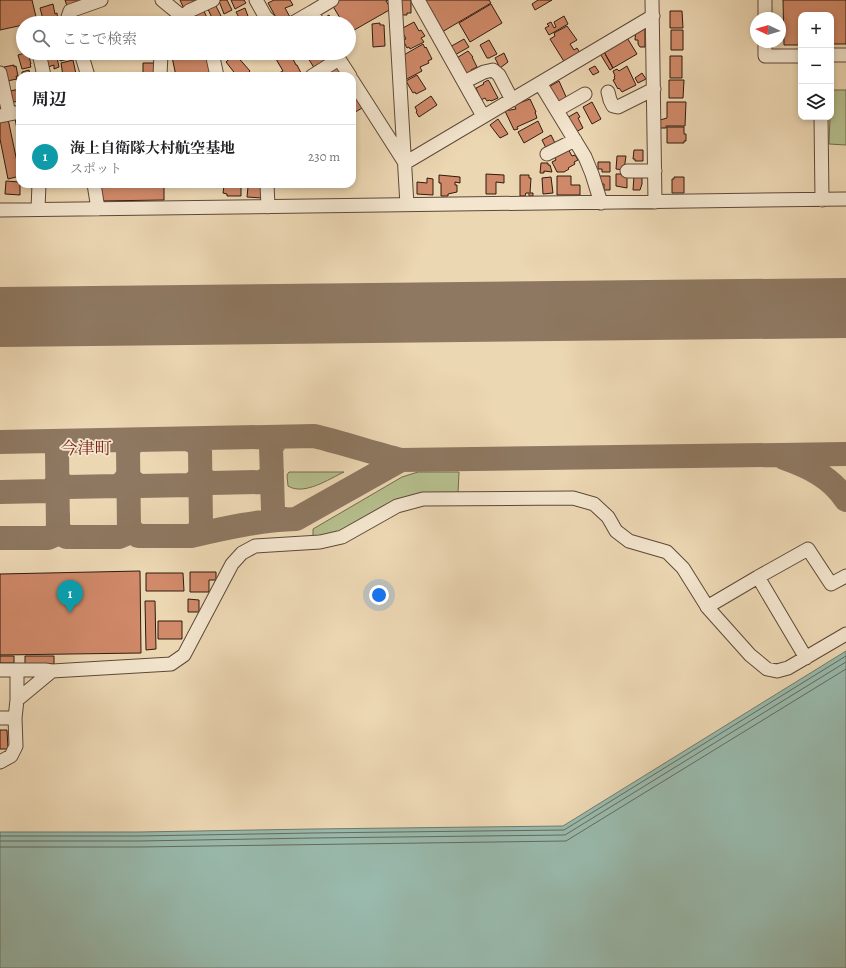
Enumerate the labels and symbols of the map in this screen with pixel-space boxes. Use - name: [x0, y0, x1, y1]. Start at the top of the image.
- north arrow: [750, 12, 786, 48]
- district label: 今津町: [61, 437, 112, 460]
- pin: 1: [57, 580, 83, 613]
- your location: [369, 585, 389, 605]

